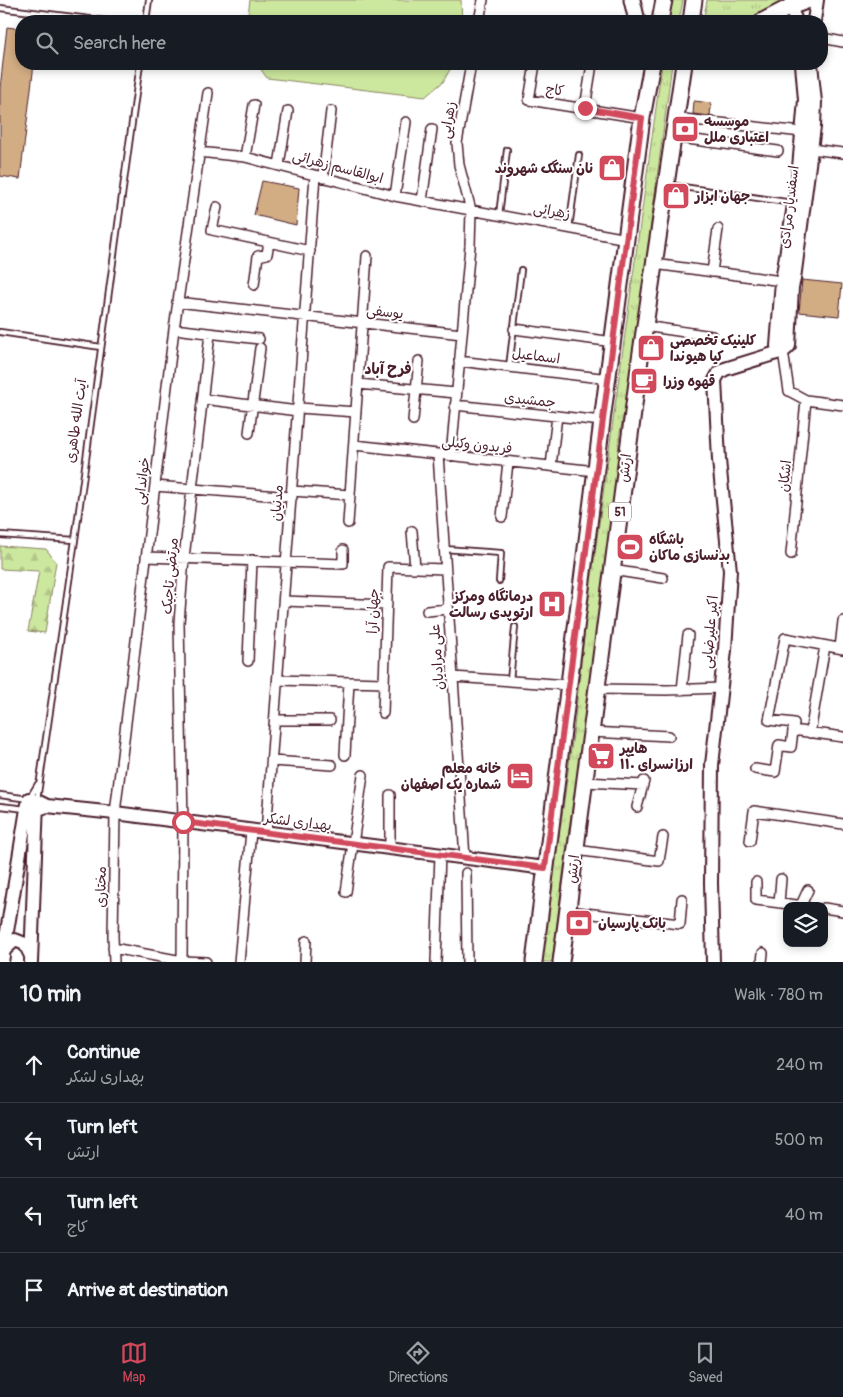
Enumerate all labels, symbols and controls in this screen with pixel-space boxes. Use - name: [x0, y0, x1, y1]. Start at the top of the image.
- search box: [15, 15, 828, 70]
- icon: search: [33, 29, 61, 57]
- text: Search here: [73, 31, 166, 55]
- street label: کاج: [545, 80, 565, 101]
- route end: [574, 97, 597, 120]
- street label: زهرایی: [437, 100, 459, 140]
- place label: موسسه اعتباری ملل: [704, 113, 769, 146]
- bank icon: موسسه اعتباری ملل: [670, 114, 700, 144]
- street label: ابوالقاسم زهرائی: [290, 147, 385, 189]
- shop icon: نان سنگک شهروند: [597, 153, 627, 183]
- place label: نان سنگک شهروند: [495, 159, 593, 177]
- street label: اسفندیار مرادی: [775, 165, 803, 249]
- shop icon: جهان ابزار: [661, 181, 691, 211]
- place label: جهان ابزار: [693, 188, 750, 205]
- street label: زهرائی: [532, 199, 572, 223]
- street label: یوسفی: [366, 302, 404, 322]
- place label: کلینیک تخصصی کیا هیوندا: [670, 332, 757, 365]
- shop icon: کلینیک تخصصی کیا هیوندا: [636, 333, 666, 363]
- street label: اسماعیل: [511, 345, 561, 367]
- district label: فرح آباد: [364, 360, 412, 379]
- cafe icon: قهوه وزرا: [629, 366, 659, 396]
- place label: قهوه وزرا: [663, 373, 715, 391]
- street label: آیت الله طاهری: [62, 377, 90, 464]
- street label: جمشیدی: [503, 389, 557, 411]
- street label: فریدون وکیلی: [441, 433, 513, 457]
- street label: ارتش: [615, 453, 635, 483]
- street label: خواندابی: [131, 456, 153, 506]
- street label: اشکان: [775, 459, 795, 493]
- street label: مدنیان: [267, 484, 287, 522]
- road number: 51: [609, 502, 631, 522]
- place label: باشگاه بدنسازی ماکان: [649, 530, 730, 564]
- sports icon: باشگاه بدنسازی ماکان: [615, 532, 645, 562]
- street label: مرتضی تاجیک: [158, 537, 182, 615]
- place label: درمانگاه ومرکز ارتوپدی رسالت: [449, 587, 533, 622]
- street label: جهان آرا: [364, 588, 382, 634]
- hospital icon: درمانگاه ومرکز ارتوپدی رسالت: [537, 589, 567, 619]
- street label: اکبر علیرضایی: [698, 595, 722, 669]
- street label: علی مرادیان: [426, 623, 448, 691]
- place label: هایپر ارزانسرای ۱۱۰: [618, 740, 693, 773]
- supermarket icon: هایپر ارزانسرای ۱۱۰: [586, 741, 616, 771]
- place label: خانه معلم شماره یک اصفهان: [401, 760, 501, 793]
- hotel icon: خانه معلم شماره یک اصفهان: [505, 761, 535, 791]
- street label: بهداری لشکر: [262, 809, 333, 835]
- route start: [172, 811, 195, 834]
- street label: ارتش: [563, 854, 583, 884]
- street label: مختاری: [92, 866, 110, 908]
- map controls: [783, 902, 828, 947]
- button: layers: [783, 902, 828, 947]
- bank icon: بانک پارسیان: [564, 908, 594, 938]
- place label: بانک پارسیان: [598, 915, 666, 932]
- text: 10 min: [20, 981, 81, 1008]
- text: Walk · 780 m: [734, 985, 823, 1005]
- text: Continue: [67, 1040, 140, 1064]
- icon: ahead: [20, 1051, 48, 1079]
- text: 240 m: [776, 1055, 823, 1075]
- text: بهداری لشکر: [67, 1067, 144, 1087]
- text: Turn left: [67, 1115, 137, 1139]
- icon: left: [20, 1126, 48, 1154]
- text: 500 m: [775, 1130, 823, 1150]
- text: ارتش: [67, 1142, 100, 1162]
- text: Turn left: [67, 1190, 137, 1214]
- icon: left: [20, 1201, 48, 1229]
- text: 40 m: [785, 1205, 823, 1225]
- text: کاج: [67, 1217, 88, 1237]
- icon: arrive: [20, 1276, 48, 1304]
- text: Arrive at destination: [67, 1278, 228, 1302]
- tab: Map: [120, 1339, 148, 1386]
- tab: Directions: [388, 1339, 448, 1386]
- tab: Saved: [688, 1339, 723, 1386]

